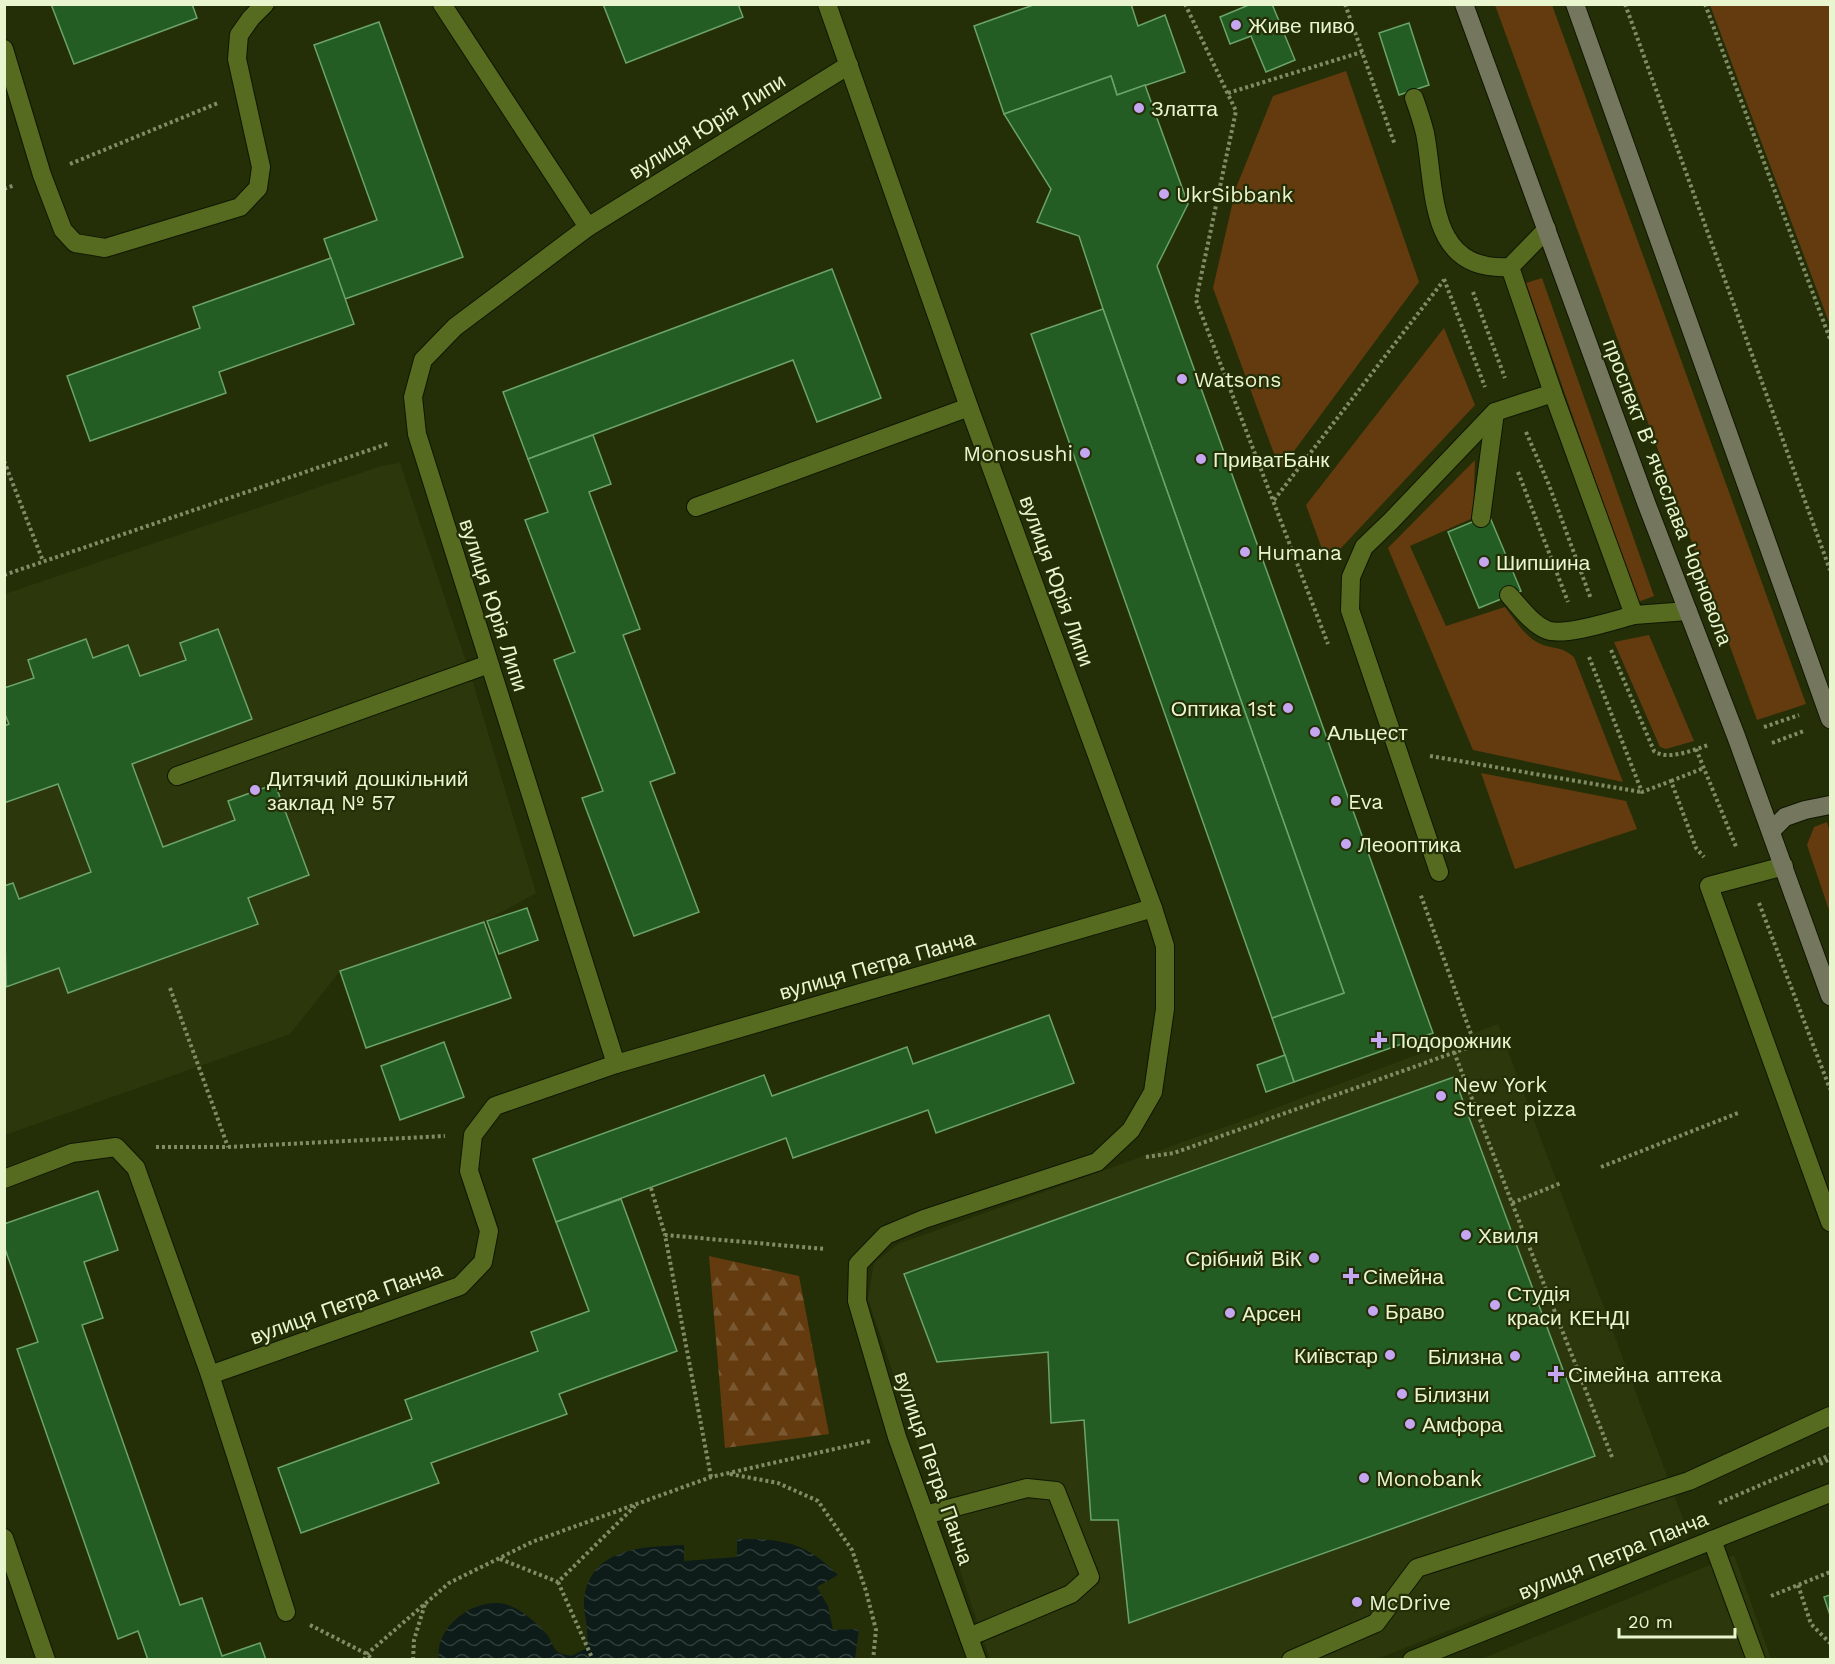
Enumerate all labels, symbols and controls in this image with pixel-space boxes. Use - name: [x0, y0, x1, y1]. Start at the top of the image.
- place label: Живе пиво: [1248, 13, 1355, 38]
- marker: Живе пиво: [1229, 18, 1243, 32]
- street label: вулиця Юрія Липи: [624, 68, 790, 184]
- place label: Златта: [1151, 96, 1218, 121]
- marker: Златта: [1132, 101, 1146, 115]
- place label: UkrSibbank: [1176, 182, 1293, 207]
- marker: UkrSibbank: [1157, 187, 1171, 201]
- street label: проспект Вʼячеслава Чорновола: [1598, 335, 1738, 649]
- place label: Watsons: [1194, 367, 1281, 392]
- marker: Watsons: [1175, 372, 1189, 386]
- place label: Monosushi: [963, 441, 1073, 466]
- marker: Monosushi: [1078, 446, 1092, 460]
- place label: ПриватБанк: [1213, 447, 1330, 472]
- marker: ПриватБанк: [1194, 452, 1208, 466]
- street label: вулиця Юрія Липи: [1014, 492, 1100, 670]
- street label: вулиця Юрія Липи: [454, 516, 534, 694]
- place label: Humana: [1257, 540, 1342, 565]
- marker: Humana: [1238, 545, 1252, 559]
- place label: Шипшина: [1496, 550, 1591, 575]
- marker: Шипшина: [1477, 555, 1491, 569]
- place label: Оптика 1st: [1171, 696, 1276, 721]
- marker: Оптика 1st: [1281, 701, 1295, 715]
- place label: Альцест: [1327, 720, 1408, 745]
- marker: Альцест: [1308, 725, 1322, 739]
- place label: Дитячий дошкільний заклад № 57: [267, 766, 468, 815]
- marker: Дитячий дошкільний заклад № 57: [248, 783, 262, 797]
- place label: Eva: [1348, 789, 1383, 814]
- marker: Eva: [1329, 794, 1343, 808]
- place label: Леооптика: [1358, 832, 1461, 857]
- marker: Леооптика: [1339, 837, 1353, 851]
- street label: вулиця Петра Панча: [776, 925, 978, 1005]
- place label: Подорожник: [1391, 1028, 1512, 1053]
- marker: Подорожник: [1372, 1033, 1386, 1047]
- place label: New York Street pizza: [1453, 1072, 1577, 1121]
- marker: New York Street pizza: [1434, 1089, 1448, 1103]
- place label: Хвиля: [1478, 1223, 1539, 1248]
- marker: Хвиля: [1459, 1228, 1473, 1242]
- place label: Срібний ВіК: [1185, 1246, 1303, 1271]
- marker: Срібний ВіК: [1307, 1251, 1321, 1265]
- street label: вулиця Петра Панча: [247, 1257, 446, 1349]
- place label: Сімейна: [1363, 1264, 1444, 1289]
- marker: Сімейна: [1344, 1269, 1358, 1283]
- place label: Студія краси КЕНДІ: [1507, 1281, 1630, 1330]
- marker: Студія краси КЕНДІ: [1488, 1298, 1502, 1312]
- place label: Браво: [1385, 1299, 1445, 1324]
- place label: Арсен: [1242, 1301, 1301, 1326]
- marker: Браво: [1366, 1304, 1380, 1318]
- marker: Арсен: [1223, 1306, 1237, 1320]
- place label: Київстар: [1294, 1343, 1378, 1368]
- place label: Білизна: [1428, 1344, 1503, 1369]
- marker: Київстар: [1383, 1348, 1397, 1362]
- marker: Білизна: [1508, 1349, 1522, 1363]
- place label: Сімейна аптека: [1568, 1362, 1722, 1387]
- marker: Сімейна аптека: [1549, 1367, 1563, 1381]
- street label: вулиця Петра Панча: [889, 1368, 979, 1568]
- place label: Білизни: [1414, 1382, 1489, 1407]
- marker: Білизни: [1395, 1387, 1409, 1401]
- place label: Амфора: [1422, 1412, 1503, 1437]
- marker: Амфора: [1403, 1417, 1417, 1431]
- place label: Monobank: [1376, 1466, 1482, 1491]
- marker: Monobank: [1357, 1471, 1371, 1485]
- street label: вулиця Петра Панча: [1514, 1505, 1712, 1605]
- place label: McDrive: [1369, 1590, 1451, 1615]
- marker: McDrive: [1350, 1595, 1364, 1609]
- scale bar: [1619, 1601, 1734, 1639]
- text: 20 m: [1628, 1611, 1673, 1632]

